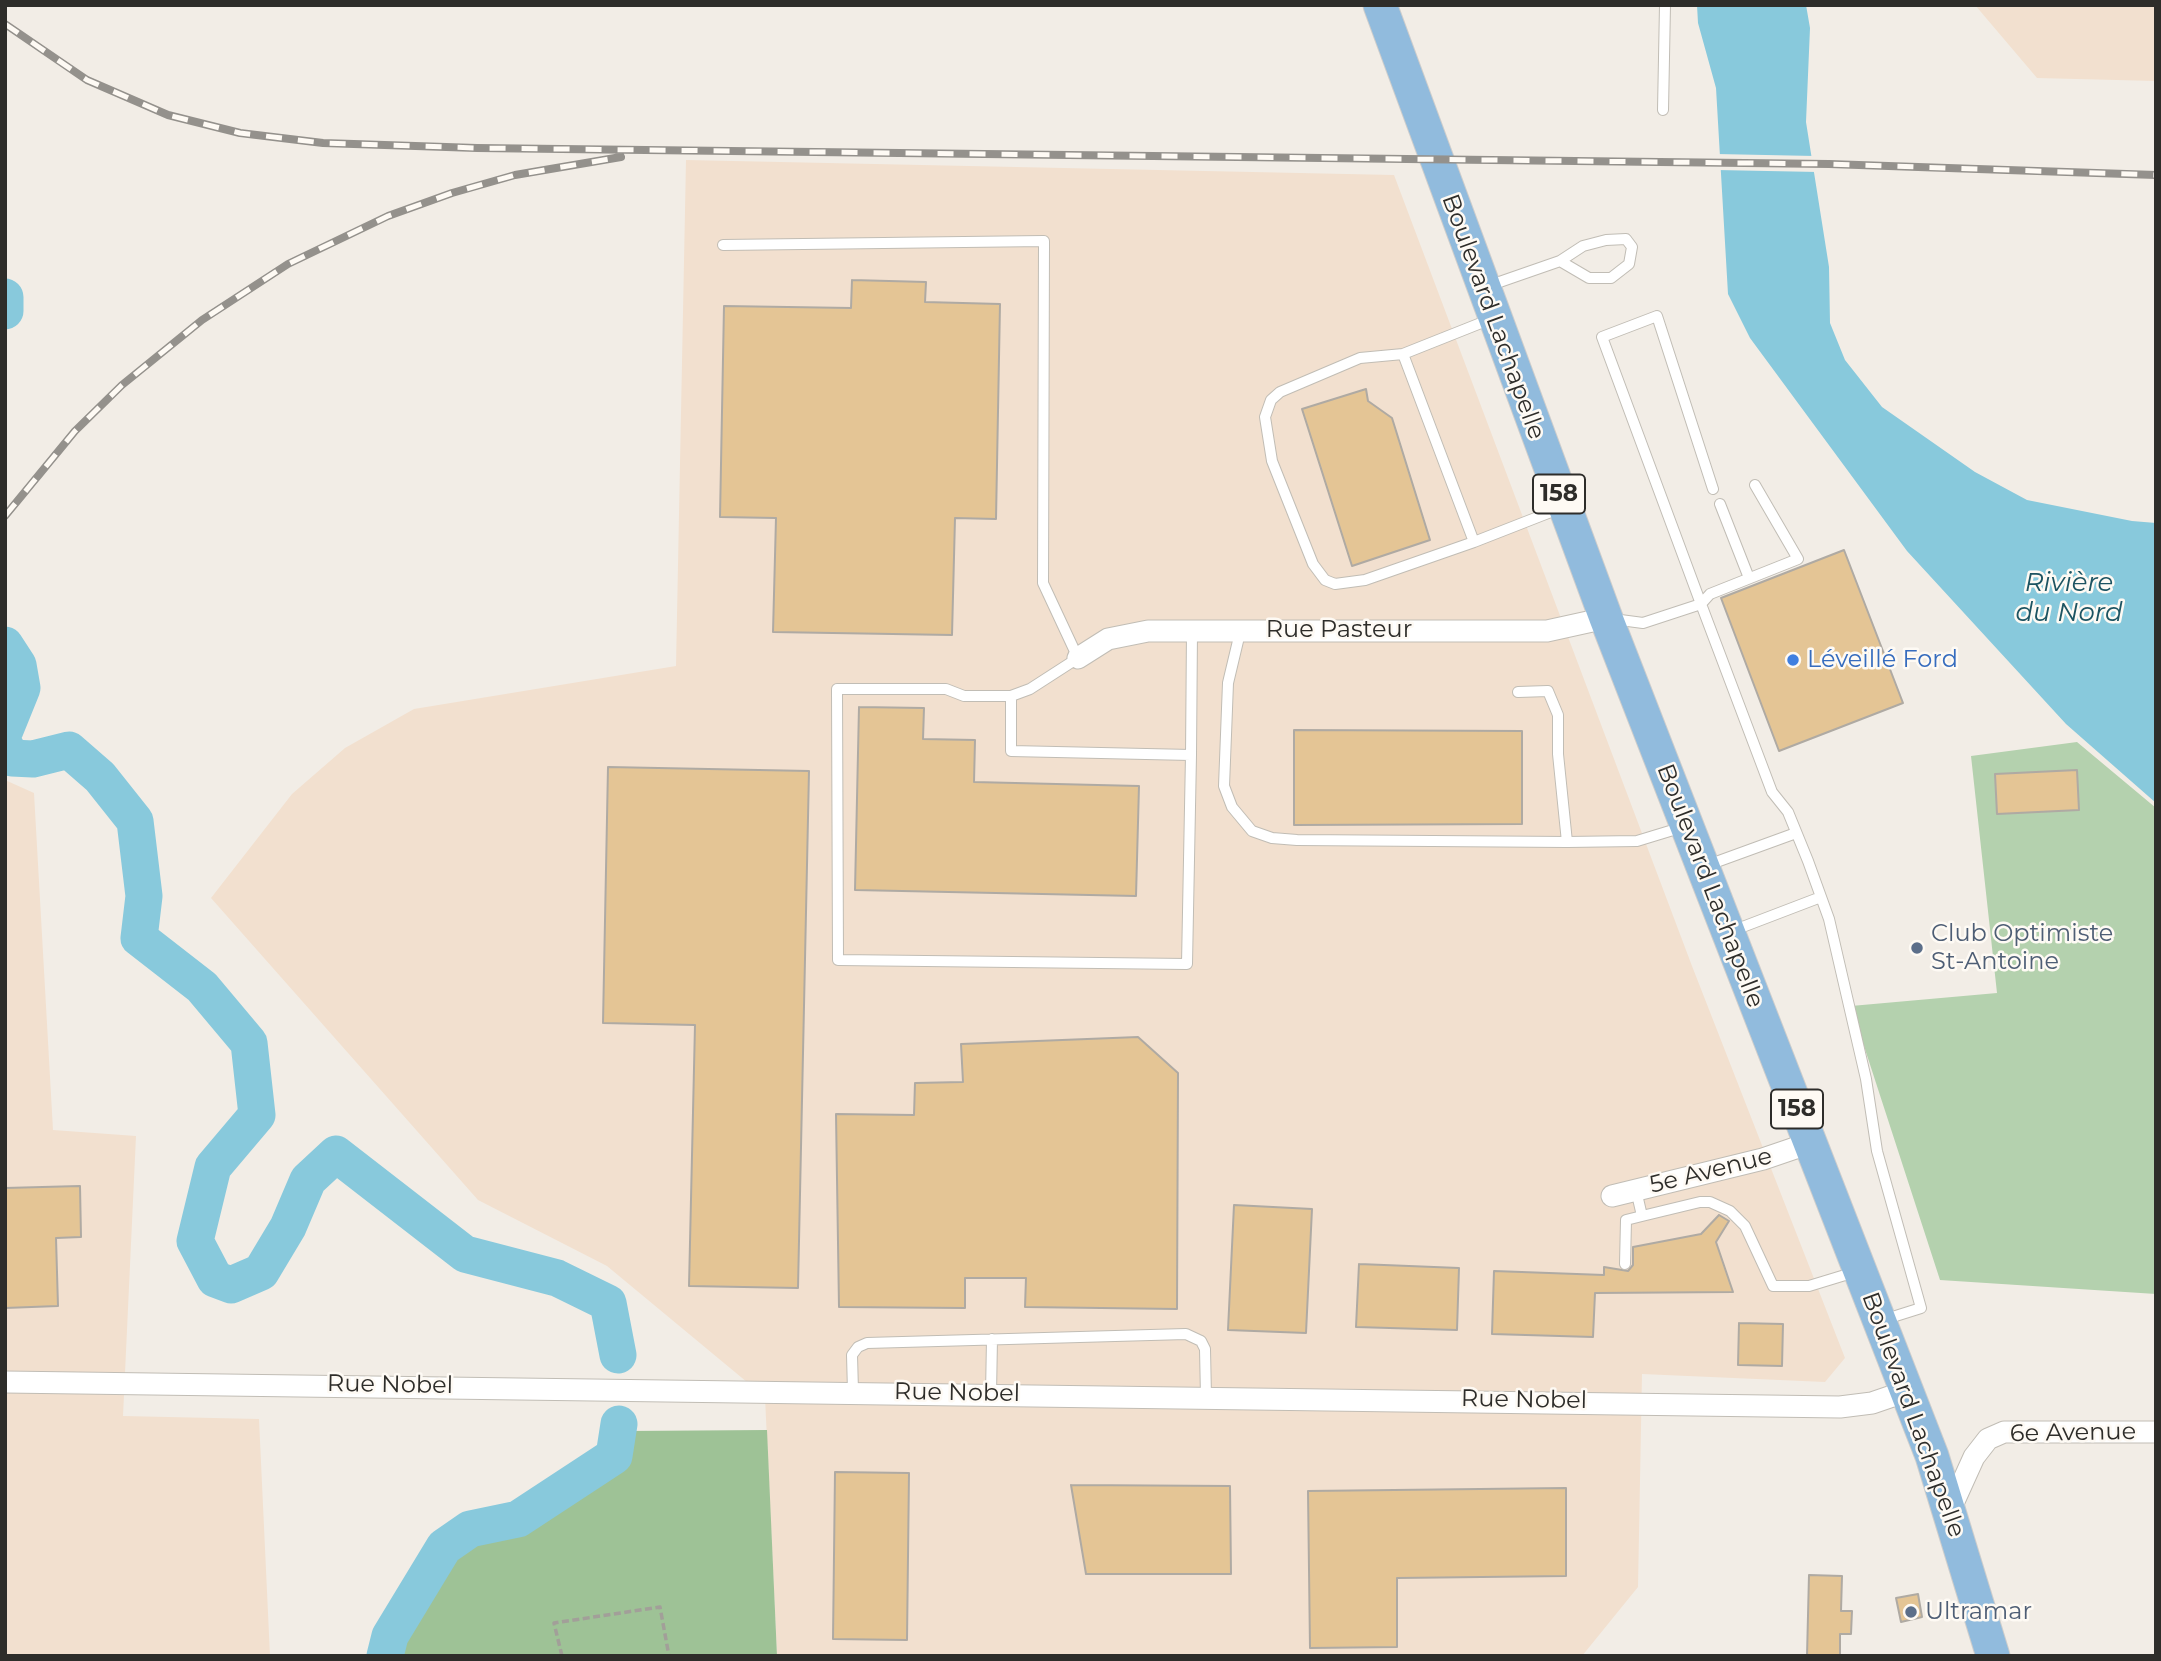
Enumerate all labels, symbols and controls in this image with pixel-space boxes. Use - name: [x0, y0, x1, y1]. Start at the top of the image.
- street label: Boulevard Lachapelle: [1435, 191, 1551, 443]
- road number: 158: [1533, 474, 1585, 514]
- water label: Rivière du Nord: [2015, 567, 2123, 628]
- street label: Rue Pasteur: [1266, 616, 1412, 644]
- place label: Léveillé Ford: [1807, 646, 1958, 674]
- marker: Léveillé Ford: [1785, 652, 1801, 668]
- street label: Boulevard Lachapelle: [1650, 760, 1770, 1012]
- place label: Club Optimiste St-Antoine: [1931, 920, 2113, 976]
- marker: Club Optimiste St-Antoine: [1909, 940, 1925, 956]
- road number: 158: [1771, 1090, 1823, 1128]
- street label: 5e Avenue: [1647, 1142, 1775, 1200]
- street label: Boulevard Lachapelle: [1855, 1289, 1971, 1541]
- street label: Rue Nobel: [327, 1370, 453, 1400]
- street label: Rue Nobel: [894, 1378, 1020, 1408]
- street label: Rue Nobel: [1461, 1385, 1587, 1415]
- street label: 6e Avenue: [2010, 1418, 2136, 1448]
- place label: Ultramar: [1925, 1598, 2032, 1626]
- marker: Ultramar: [1903, 1604, 1919, 1620]

